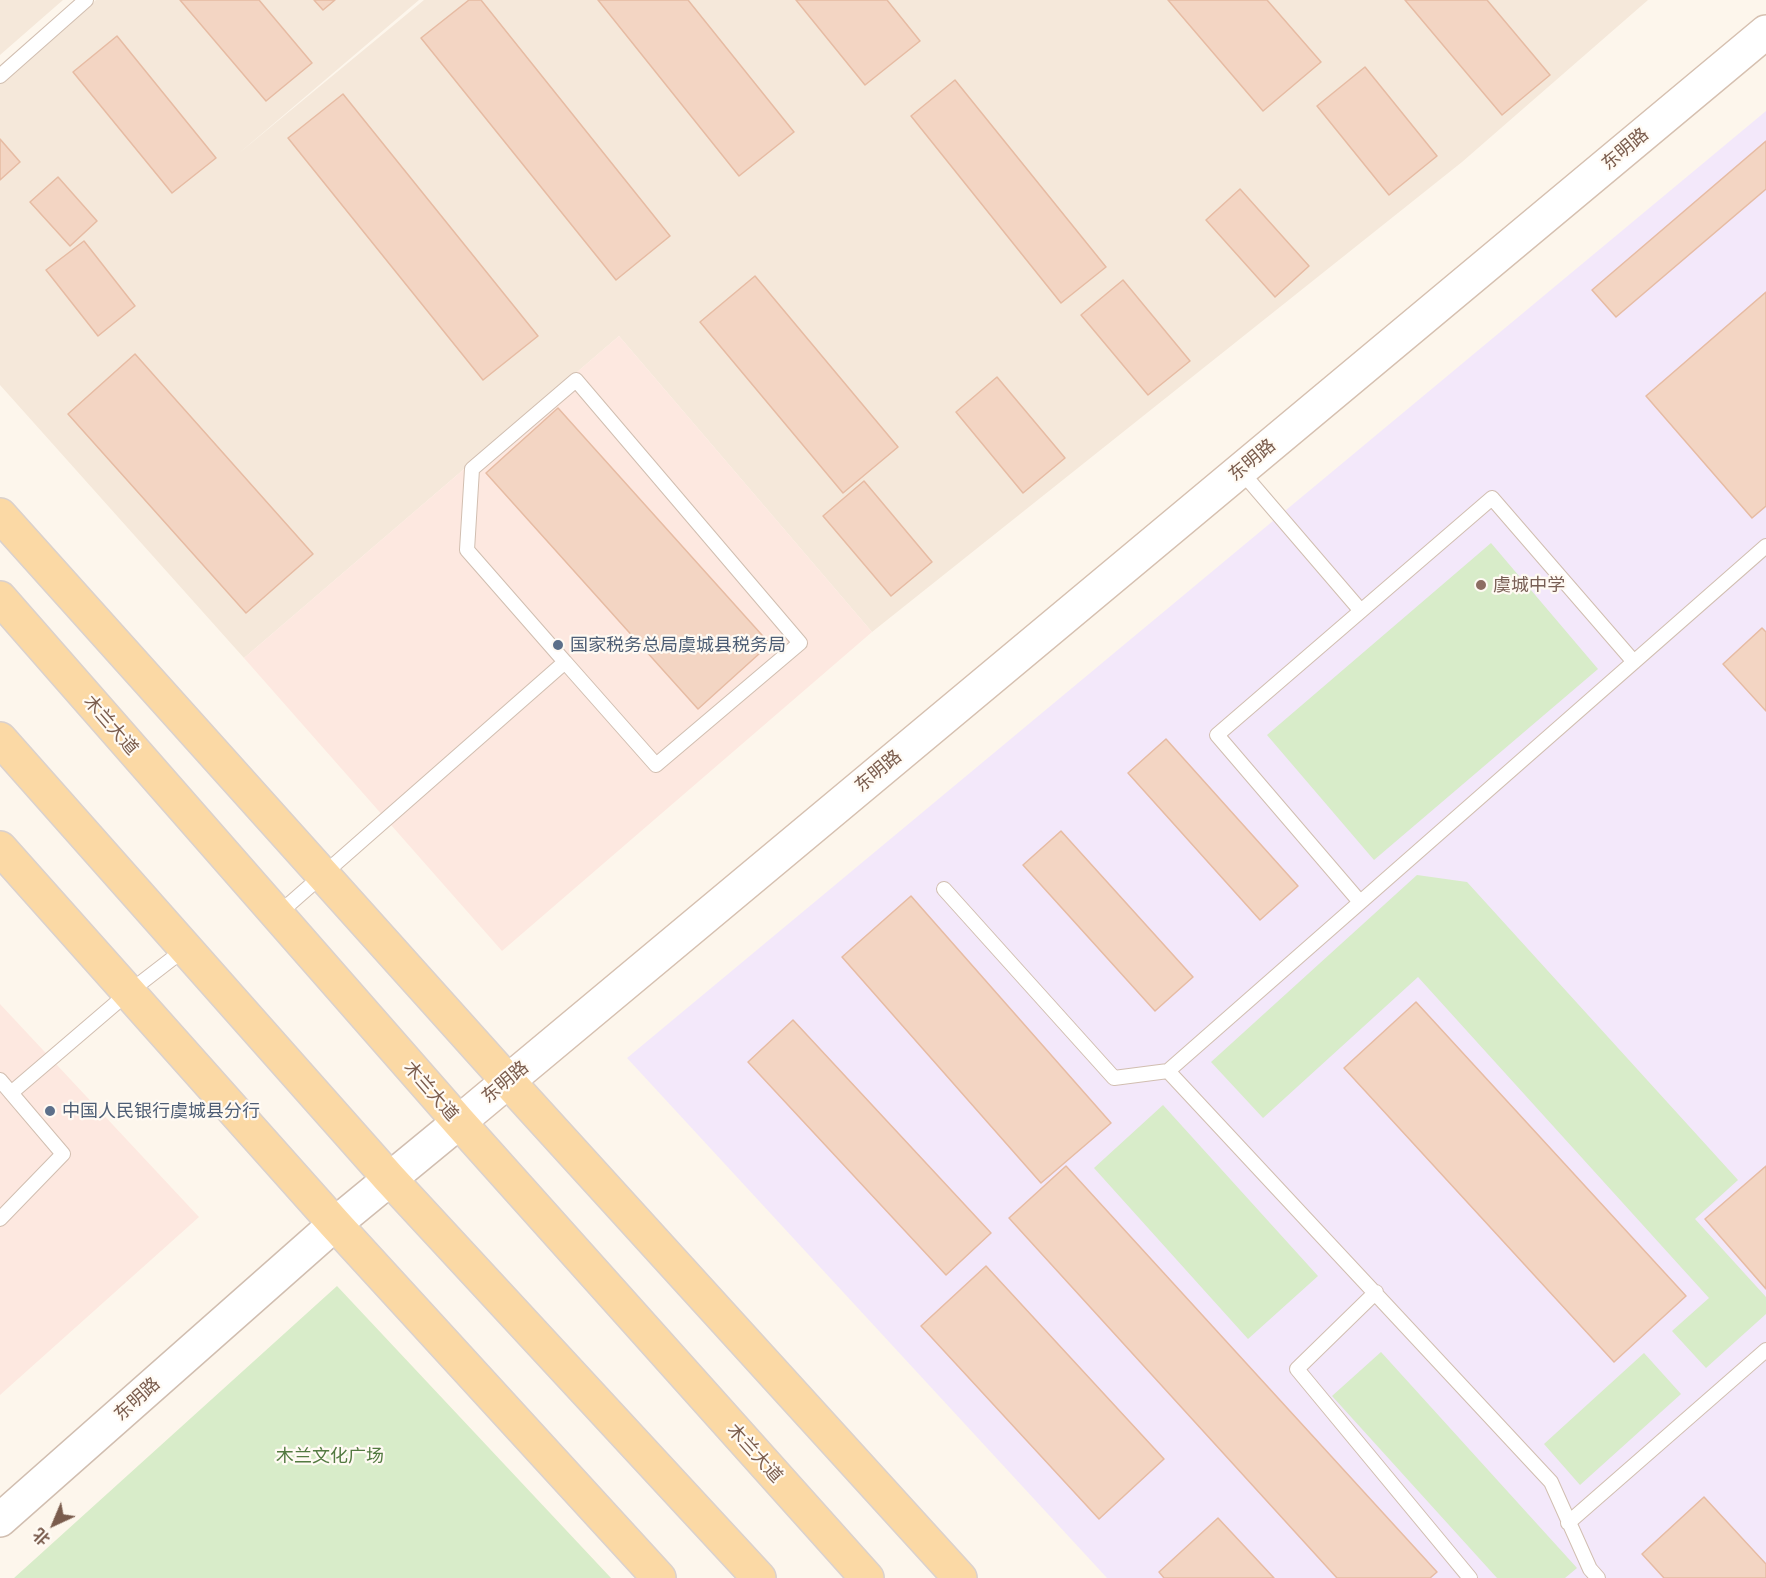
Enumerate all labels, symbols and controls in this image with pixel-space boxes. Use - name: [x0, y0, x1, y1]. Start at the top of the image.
- street label: 东明路: [1597, 123, 1653, 175]
- street label: 东明路: [1224, 434, 1280, 486]
- place label: 虞城中学: [1493, 574, 1565, 596]
- marker: 虞城中学: [1474, 578, 1488, 592]
- place label: 国家税务总局虞城县税务局: [570, 634, 786, 656]
- marker: 国家税务总局虞城县税务局: [551, 638, 565, 652]
- street label: 木兰大道: [79, 691, 143, 759]
- street label: 东明路: [850, 745, 906, 797]
- street label: 东明路: [477, 1056, 533, 1108]
- street label: 木兰大道: [399, 1057, 463, 1125]
- place label: 中国人民银行虞城县分行: [62, 1100, 260, 1122]
- marker: 中国人民银行虞城县分行: [43, 1104, 57, 1118]
- street label: 东明路: [110, 1373, 164, 1425]
- street label: 木兰大道: [723, 1419, 787, 1487]
- park label: 木兰文化广场: [276, 1445, 384, 1467]
- north arrow: [24, 1494, 84, 1554]
- text: 北: [29, 1525, 54, 1550]

